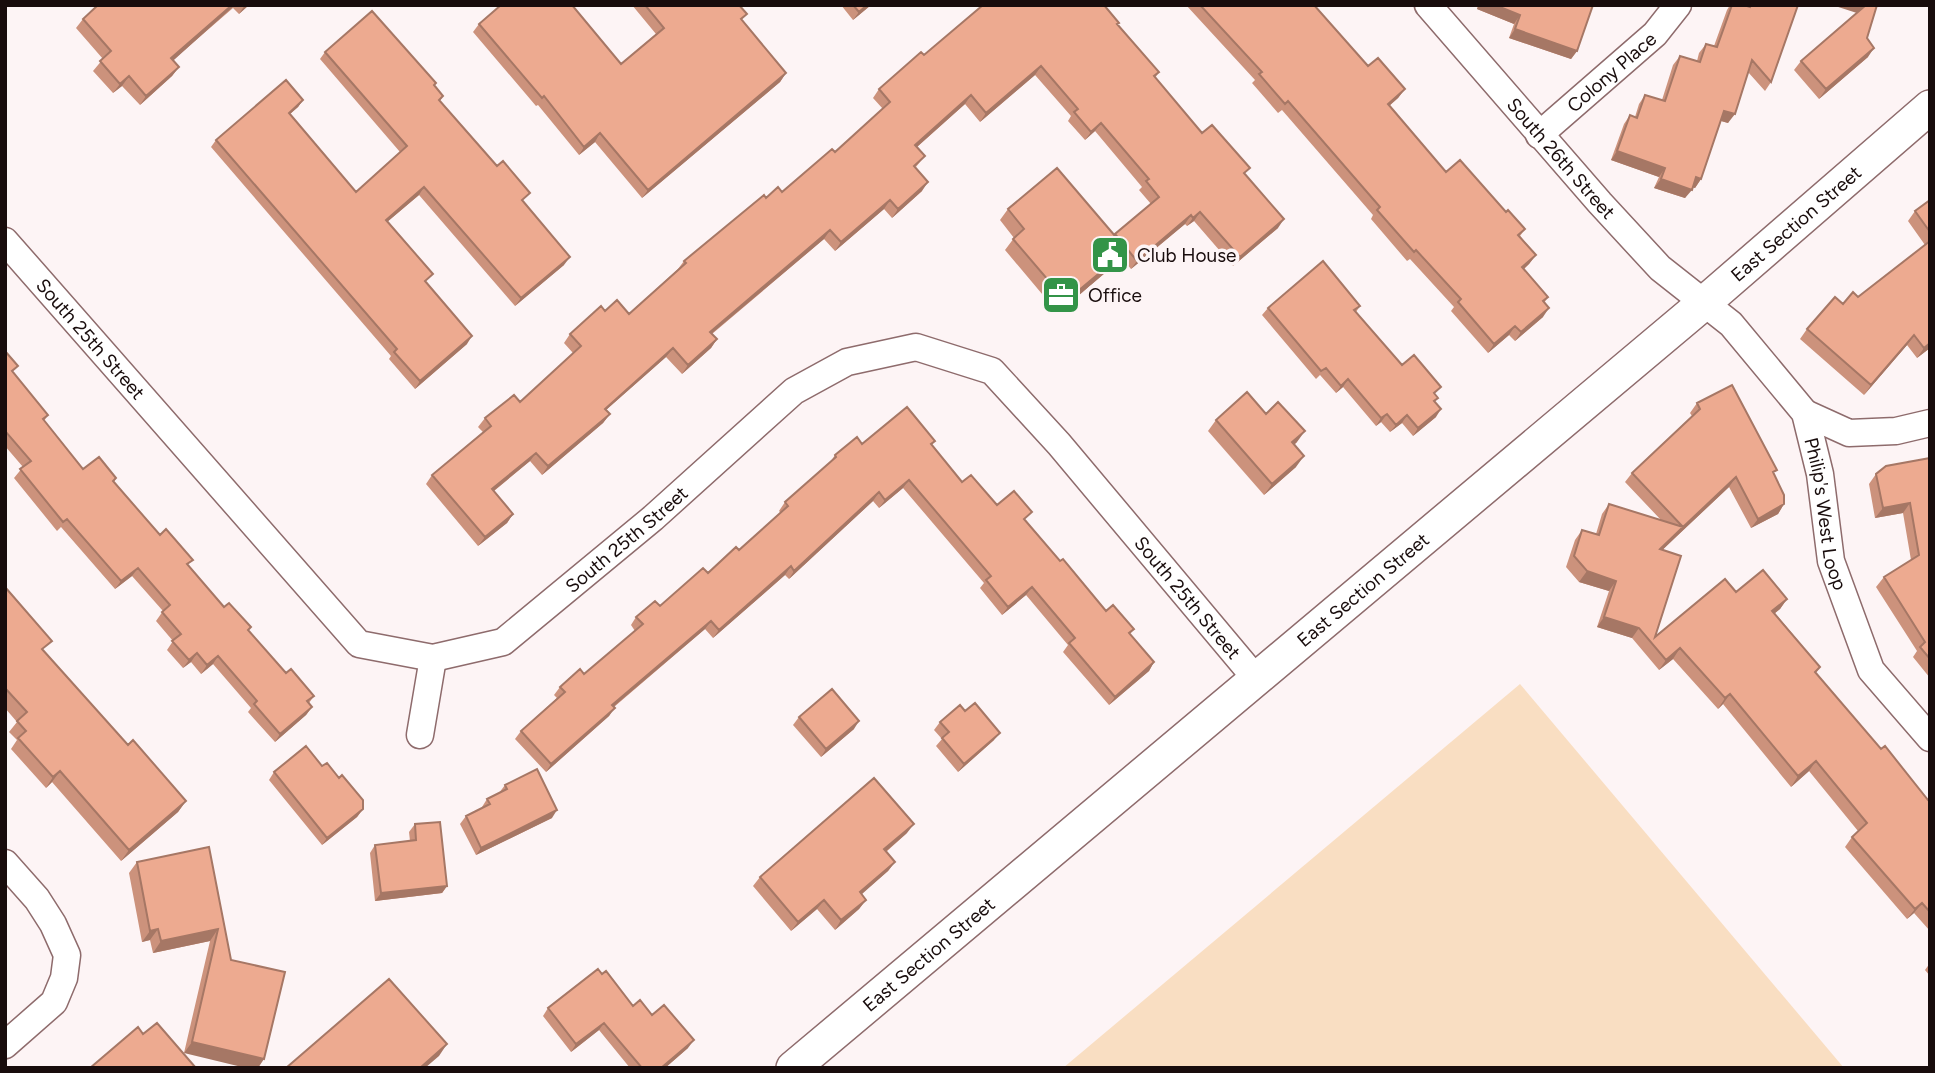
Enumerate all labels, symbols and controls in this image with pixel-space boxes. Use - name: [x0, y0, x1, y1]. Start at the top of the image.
- street label: Colony Place: [1562, 27, 1661, 117]
- street label: South 26th Street: [1502, 93, 1620, 224]
- street label: East Section Street: [1726, 161, 1866, 287]
- public building icon: Club House: [1089, 234, 1131, 276]
- place label: Club House: [1137, 244, 1236, 267]
- street label: South 25th Street: [31, 274, 150, 404]
- office icon: Office: [1040, 274, 1082, 316]
- place label: Office: [1088, 284, 1142, 307]
- street label: Philip's West Loop: [1799, 435, 1852, 593]
- street label: South 25th Street: [561, 481, 693, 598]
- street label: East Section Street: [1292, 528, 1434, 652]
- street label: South 25th Street: [1129, 532, 1245, 664]
- street label: East Section Street: [858, 893, 1000, 1016]

